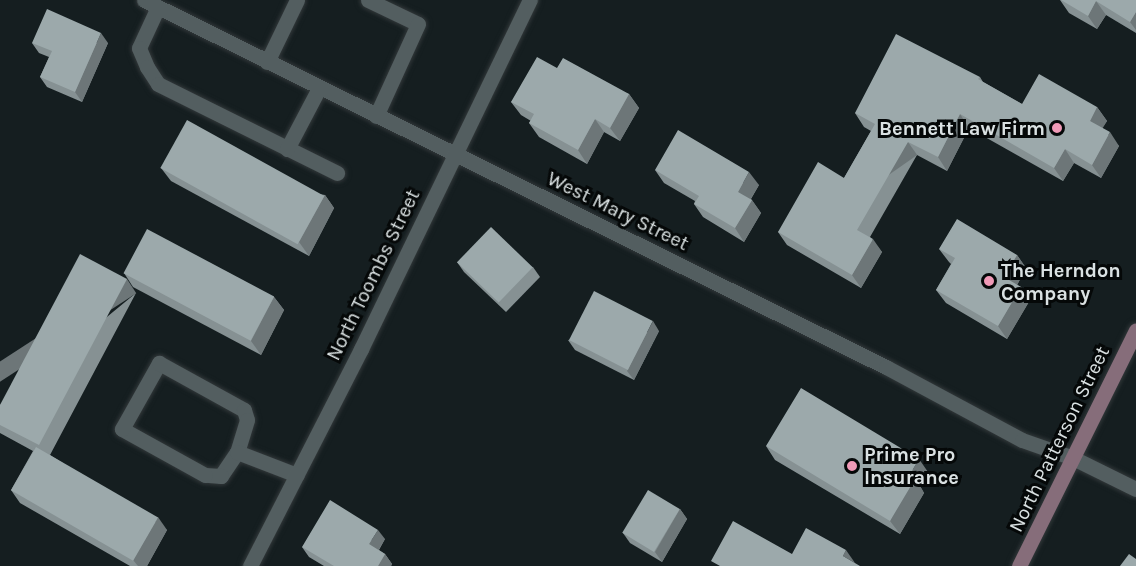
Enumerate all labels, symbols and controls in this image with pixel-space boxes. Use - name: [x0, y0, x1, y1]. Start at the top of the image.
- place label: Bennett Law Firm: [879, 116, 1045, 140]
- marker: Bennett Law Firm: [1050, 121, 1064, 135]
- street label: West Mary Street: [543, 166, 693, 256]
- street label: North Toombs Street: [321, 186, 425, 364]
- place label: The Herndon Company: [1001, 258, 1121, 305]
- marker: The Herndon Company: [982, 274, 996, 288]
- street label: North Patterson Street: [1004, 342, 1114, 536]
- place label: Prime Pro Insurance: [864, 442, 959, 489]
- marker: Prime Pro Insurance: [845, 459, 859, 473]

